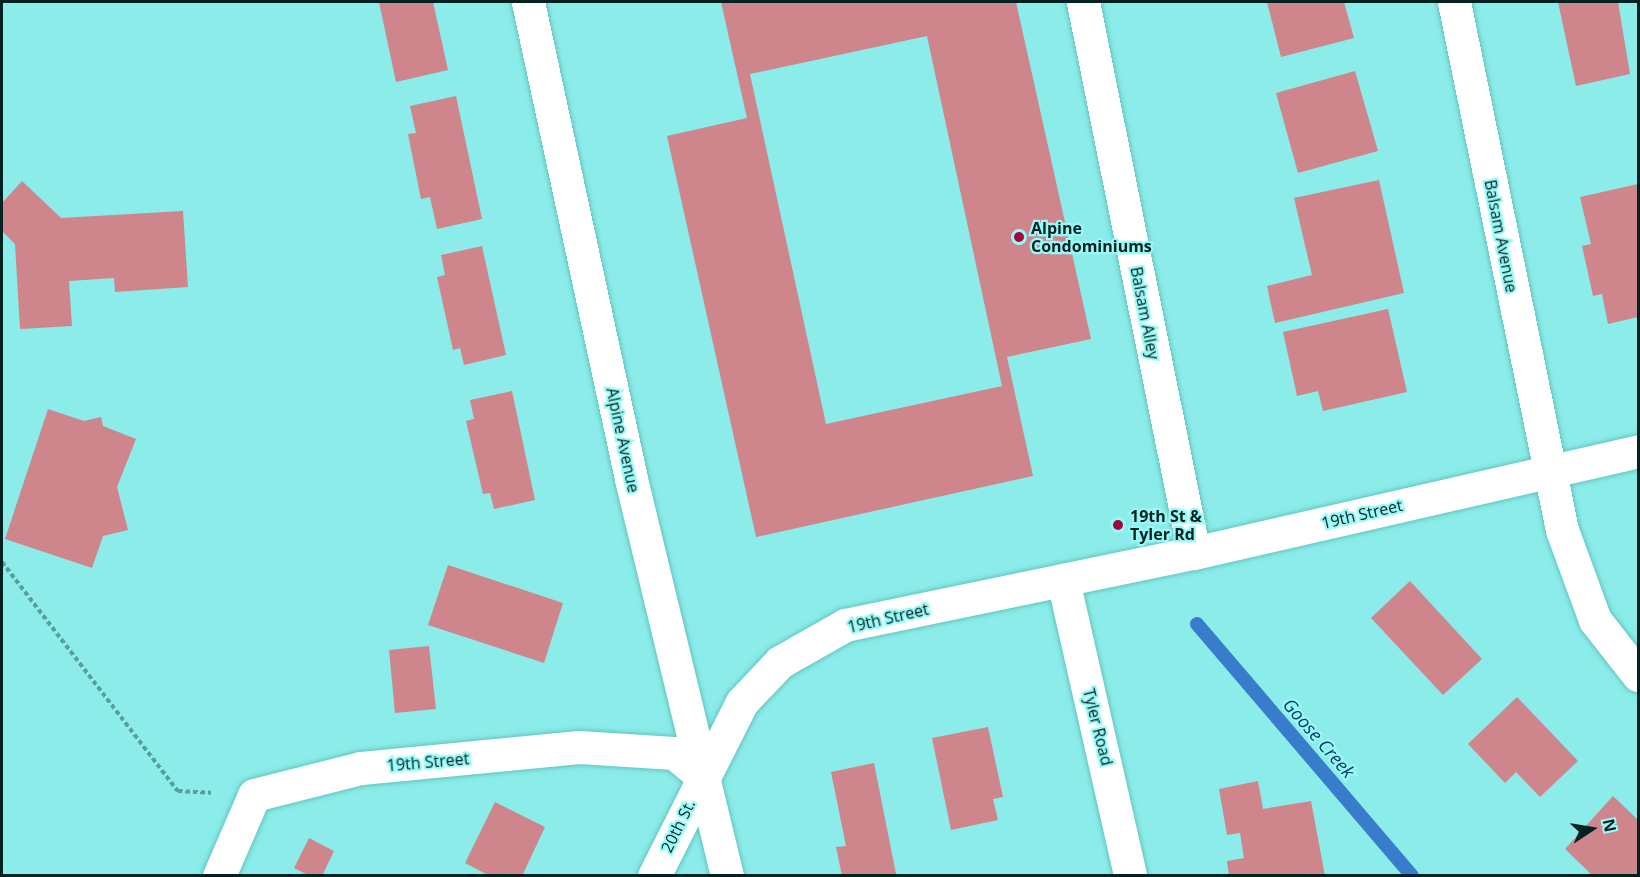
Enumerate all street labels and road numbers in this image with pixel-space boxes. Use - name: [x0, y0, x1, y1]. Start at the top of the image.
- street label: Balsam Avenue: [1481, 178, 1521, 294]
- street label: Balsam Alley: [1127, 265, 1163, 361]
- street label: Alpine Avenue: [603, 386, 643, 494]
- street label: 19th Street: [1320, 495, 1404, 533]
- street label: 19th Street: [846, 599, 930, 637]
- street label: Tyler Road: [1079, 686, 1117, 768]
- street label: 19th Street: [386, 749, 470, 775]
- street label: 20th St.: [657, 796, 699, 856]

